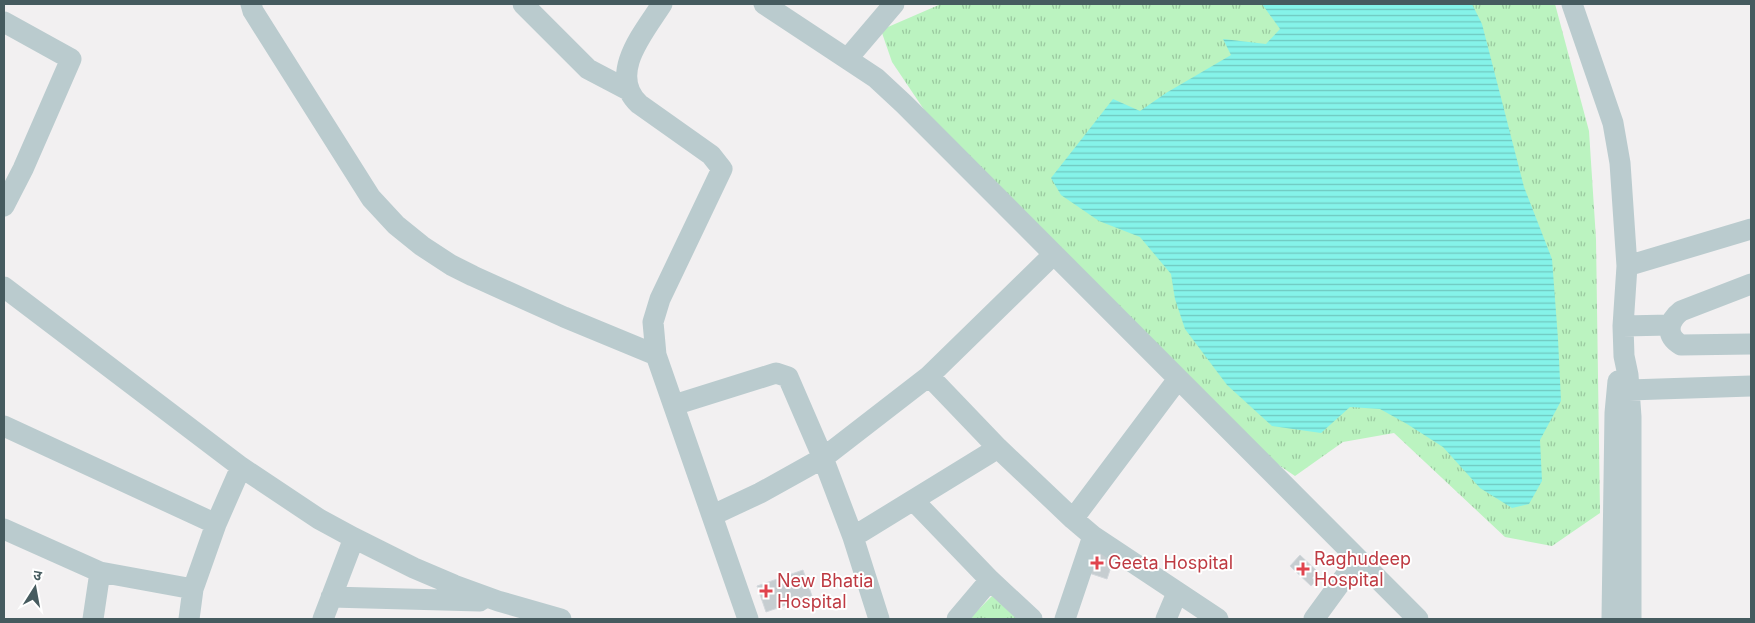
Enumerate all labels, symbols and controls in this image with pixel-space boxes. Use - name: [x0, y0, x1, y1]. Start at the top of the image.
- place label: Raghudeep Hospital: [1314, 548, 1411, 590]
- place label: Geeta Hospital: [1108, 552, 1233, 573]
- marker: Geeta Hospital: [1090, 556, 1104, 570]
- marker: Raghudeep Hospital: [1296, 562, 1310, 576]
- north arrow: [10, 563, 60, 613]
- text: उ: [32, 566, 44, 584]
- place label: New Bhatia Hospital: [777, 570, 873, 612]
- marker: New Bhatia Hospital: [759, 584, 773, 598]

